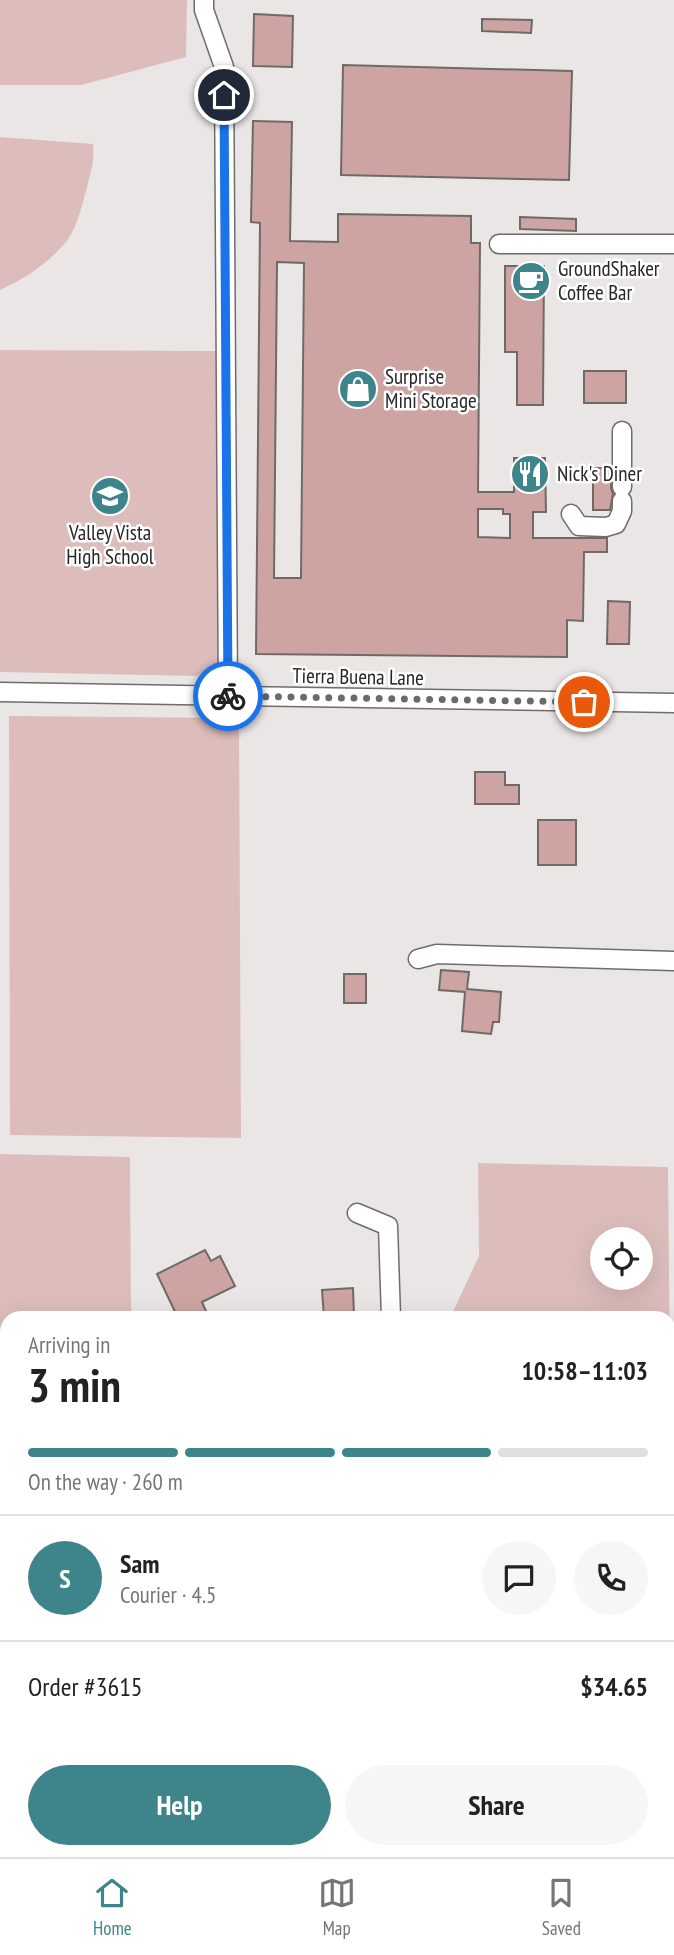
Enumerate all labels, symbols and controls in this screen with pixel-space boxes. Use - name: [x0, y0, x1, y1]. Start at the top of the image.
- pin: [194, 65, 254, 125]
- icon: home: [205, 76, 243, 114]
- place label: GroundShaker Coffee Bar: [558, 255, 660, 306]
- cafe icon: GroundShaker Coffee Bar: [510, 260, 552, 302]
- place label: Surprise Mini Storage: [385, 363, 477, 414]
- shop icon: Surprise Mini Storage: [337, 368, 379, 410]
- restaurant icon: Nick's Diner: [509, 453, 551, 495]
- place label: Nick's Diner: [557, 460, 642, 487]
- school or university icon: Valley Vista High School: [89, 475, 131, 517]
- place label: Valley Vista High School: [66, 519, 154, 570]
- courier: [193, 661, 263, 731]
- street label: Tierra Buena Lane: [292, 662, 424, 691]
- pin: [554, 672, 614, 732]
- icon: bike: [209, 677, 247, 715]
- icon: bag: [565, 683, 603, 721]
- map controls: [590, 1227, 653, 1290]
- button: locate: [590, 1227, 653, 1290]
- text: Arriving in: [28, 1330, 110, 1359]
- text: 10:58–11:03: [521, 1354, 648, 1387]
- text: 3 min: [28, 1355, 121, 1415]
- text: On the way · 260 m: [28, 1467, 183, 1496]
- button: chat: [482, 1541, 556, 1615]
- button: phone: [574, 1541, 648, 1615]
- text: Sam: [120, 1547, 159, 1580]
- text: S: [59, 1562, 71, 1595]
- text: Courier · 4.5: [120, 1580, 216, 1609]
- text: Order #3615: [28, 1670, 143, 1703]
- text: $34.65: [580, 1670, 648, 1703]
- button: Help: [28, 1765, 331, 1845]
- button: Share: [345, 1765, 648, 1845]
- tab: Home: [93, 1874, 132, 1940]
- tab: Map: [318, 1874, 356, 1940]
- tab: Saved: [542, 1874, 581, 1940]

